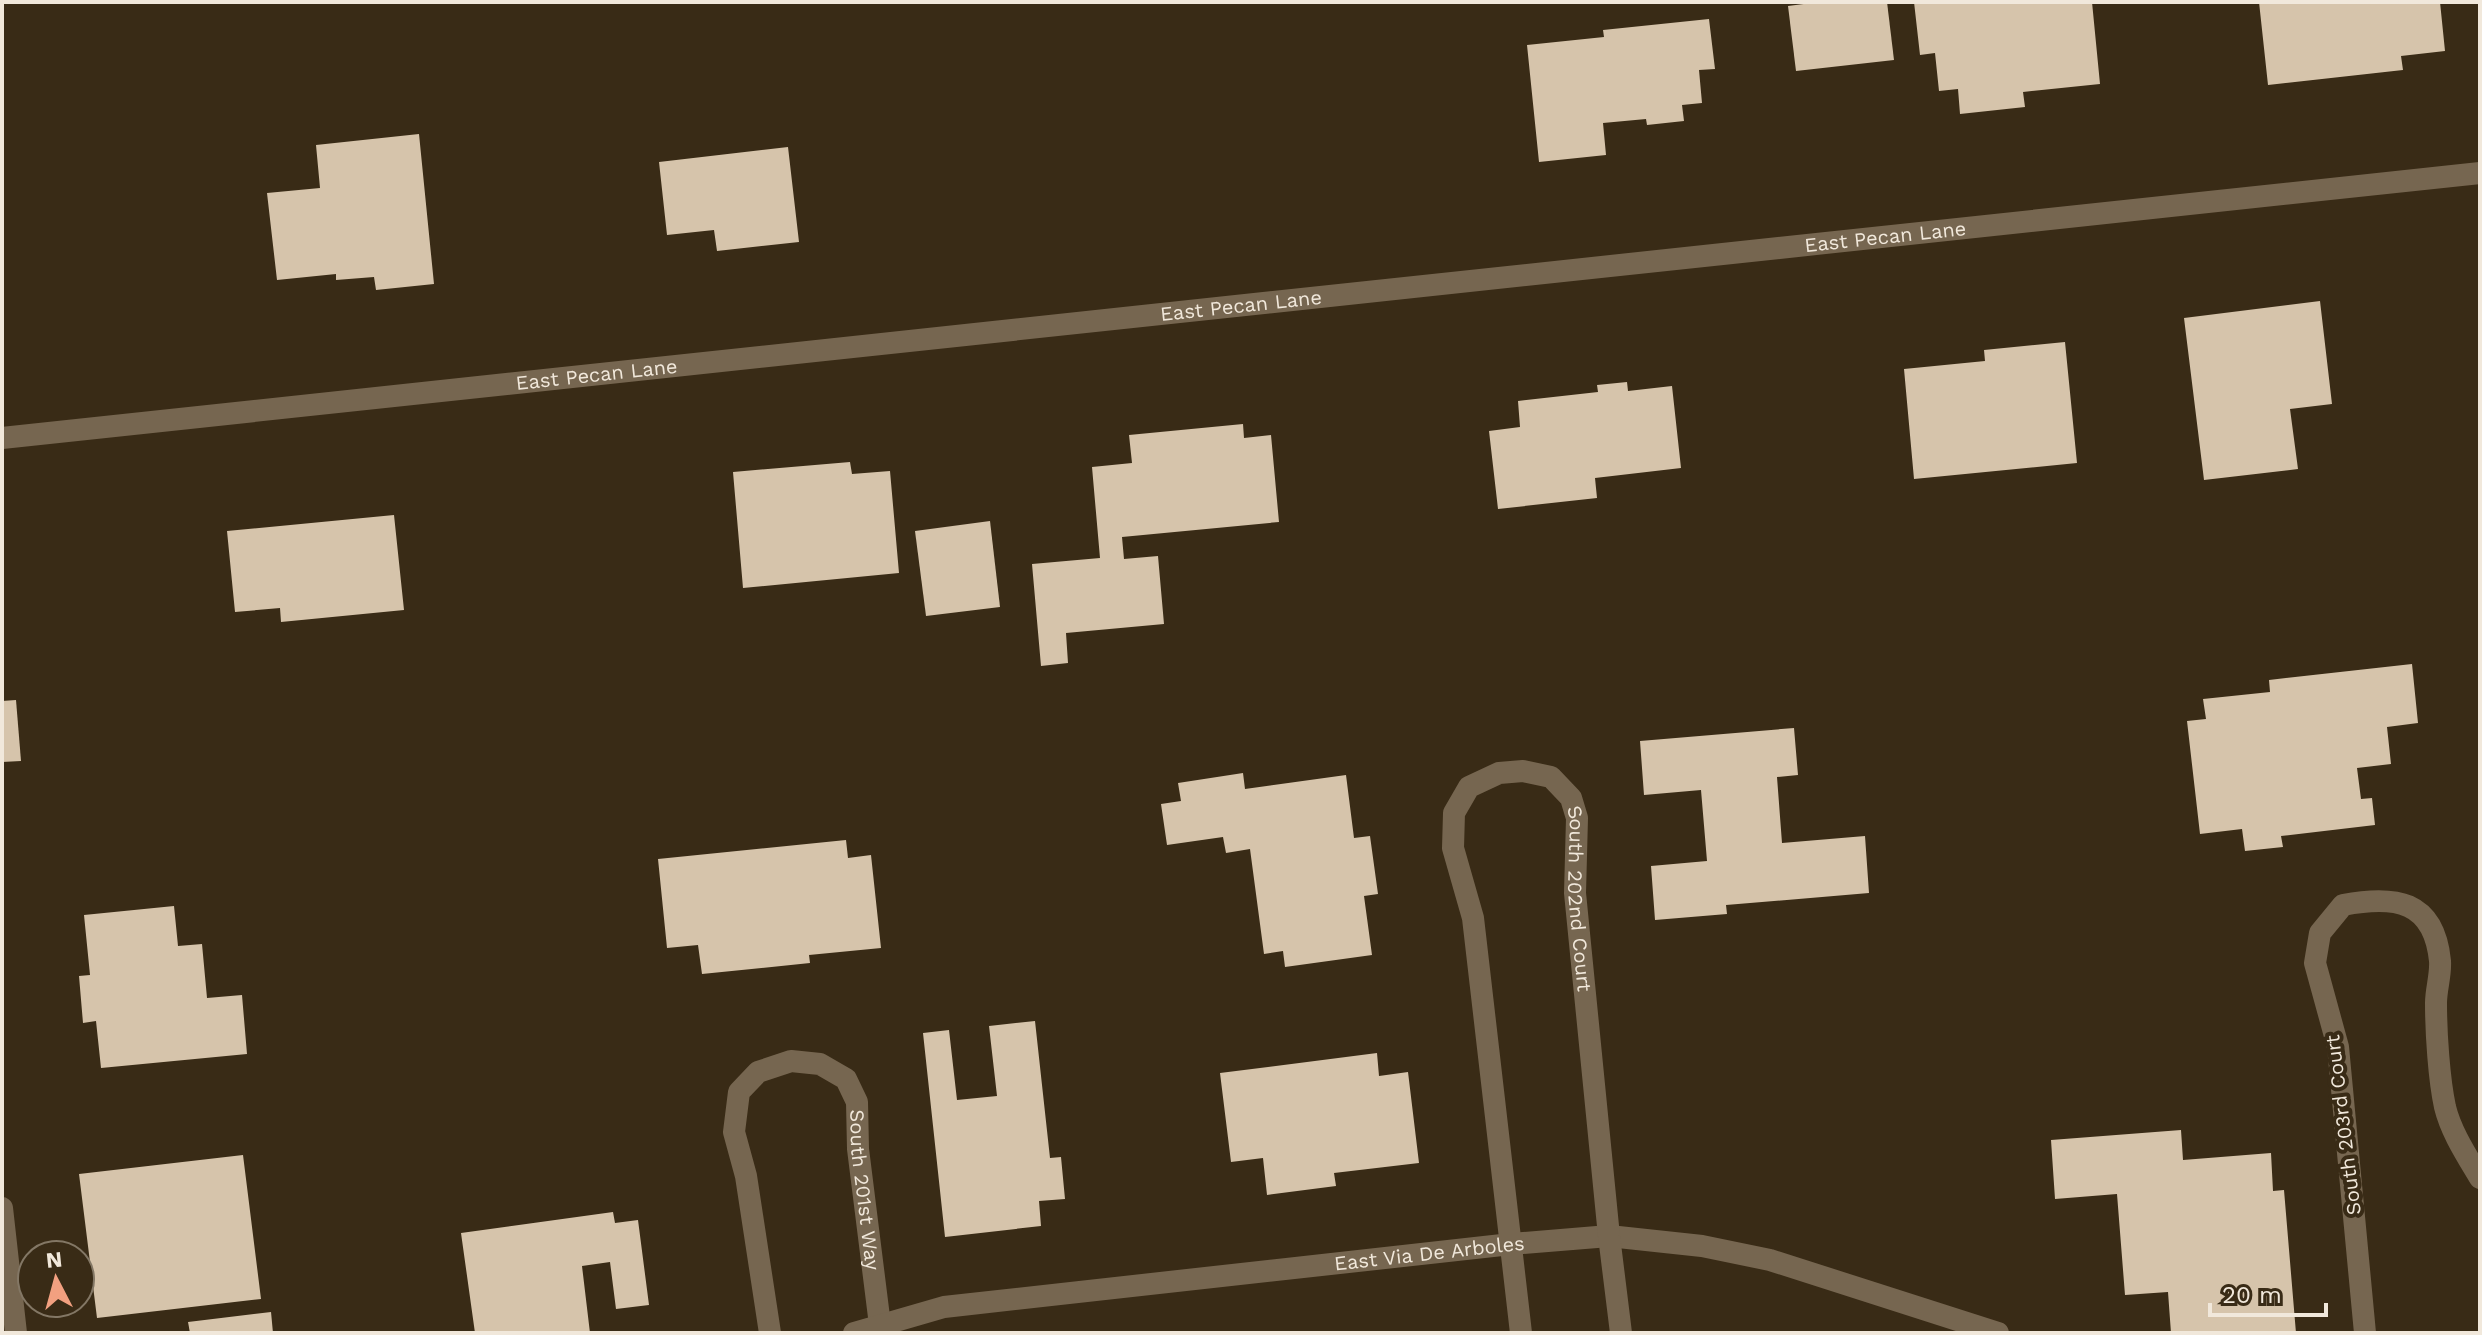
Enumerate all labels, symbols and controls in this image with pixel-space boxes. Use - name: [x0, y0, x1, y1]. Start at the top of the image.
- street label: East Pecan Lane: [1803, 216, 1967, 257]
- street label: East Pecan Lane: [1159, 285, 1323, 326]
- street label: East Pecan Lane: [515, 354, 679, 395]
- street label: South 202nd Court: [1562, 803, 1597, 993]
- street label: South 203rd Court: [2320, 1033, 2366, 1216]
- street label: South 201st Way: [845, 1109, 885, 1272]
- street label: East Via De Arboles: [1333, 1231, 1525, 1276]
- north arrow: [16, 1239, 96, 1319]
- text: N: [45, 1246, 63, 1273]
- scale bar: [2210, 1267, 2326, 1317]
- text: 20 m: [2222, 1281, 2282, 1309]

